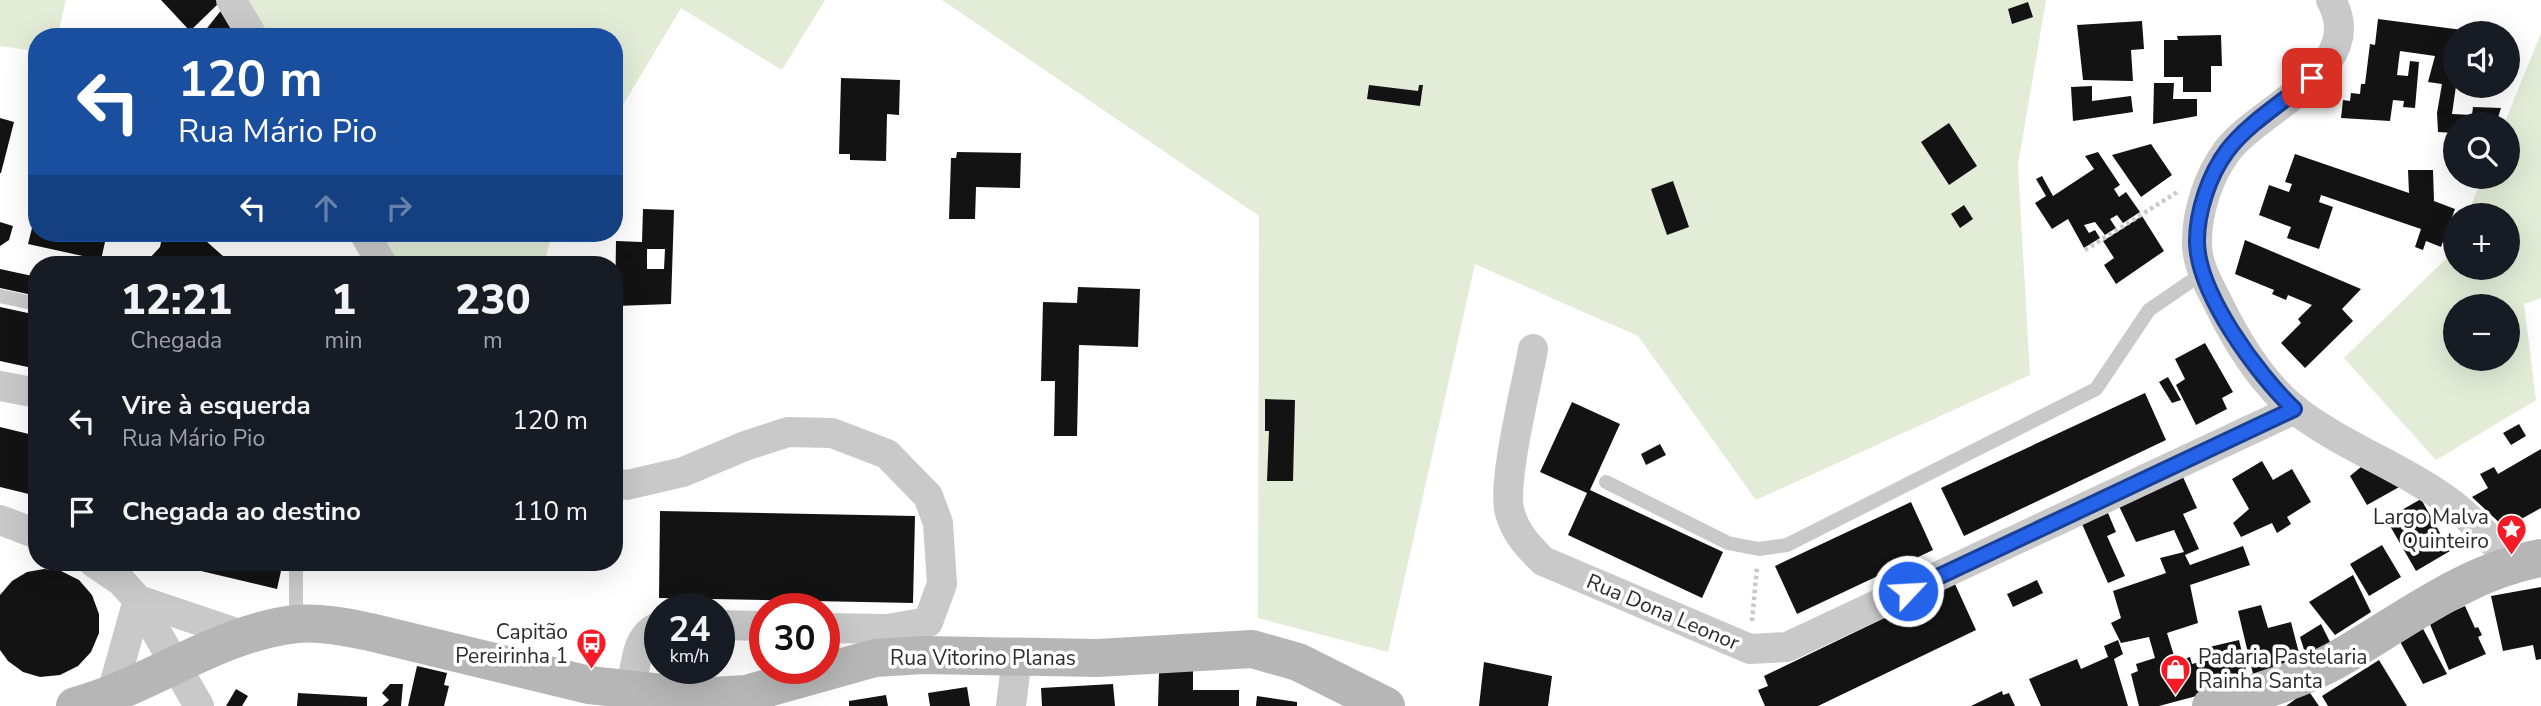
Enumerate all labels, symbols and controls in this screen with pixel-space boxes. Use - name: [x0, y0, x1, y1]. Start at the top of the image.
- map controls: [2443, 21, 2520, 371]
- button: sound: [2443, 21, 2520, 98]
- text: 120 m: [178, 46, 322, 113]
- pin: [2282, 48, 2342, 108]
- icon: left: [63, 56, 154, 147]
- icon: arrive: [2293, 59, 2331, 97]
- text: Rua Mário Pio: [178, 110, 377, 153]
- button: search: [2443, 112, 2520, 189]
- icon: left: [234, 189, 272, 227]
- icon: ahead: [307, 189, 345, 227]
- icon: right: [380, 189, 418, 227]
- button: +: [2443, 203, 2520, 280]
- text: 12:21: [120, 272, 232, 329]
- text: 1: [331, 272, 356, 329]
- text: 230: [455, 272, 531, 329]
- button: −: [2443, 294, 2520, 371]
- text: Chegada: [130, 325, 222, 356]
- text: min: [325, 325, 363, 356]
- text: m: [483, 325, 503, 356]
- text: Vire à esquerda: [122, 388, 311, 423]
- icon: left: [63, 402, 101, 440]
- text: 120 m: [512, 403, 588, 438]
- text: Rua Mário Pio: [122, 423, 265, 454]
- icon: arrive: [63, 493, 101, 531]
- text: Chegada ao destino: [122, 494, 361, 529]
- text: 110 m: [512, 494, 588, 529]
- place label: Largo Malva Quinteiro: [2373, 503, 2489, 555]
- place icon: Largo Malva Quinteiro: [2495, 512, 2529, 556]
- position arrow: [1871, 554, 1945, 628]
- street label: Rua Dona Leonor: [1582, 567, 1744, 657]
- speed limit sign: 30: [749, 593, 840, 684]
- text: 24: [668, 606, 711, 653]
- place label: Capitão Pereirinha 1: [455, 618, 568, 670]
- bus stop icon: Capitão Pereirinha 1: [574, 627, 608, 671]
- place label: Padaria Pastelaria Rainha Santa: [2198, 643, 2367, 695]
- text: km/h: [670, 644, 709, 668]
- street label: Rua Vitorino Planas: [890, 644, 1076, 672]
- shop icon: Padaria Pastelaria Rainha Santa: [2158, 652, 2192, 696]

